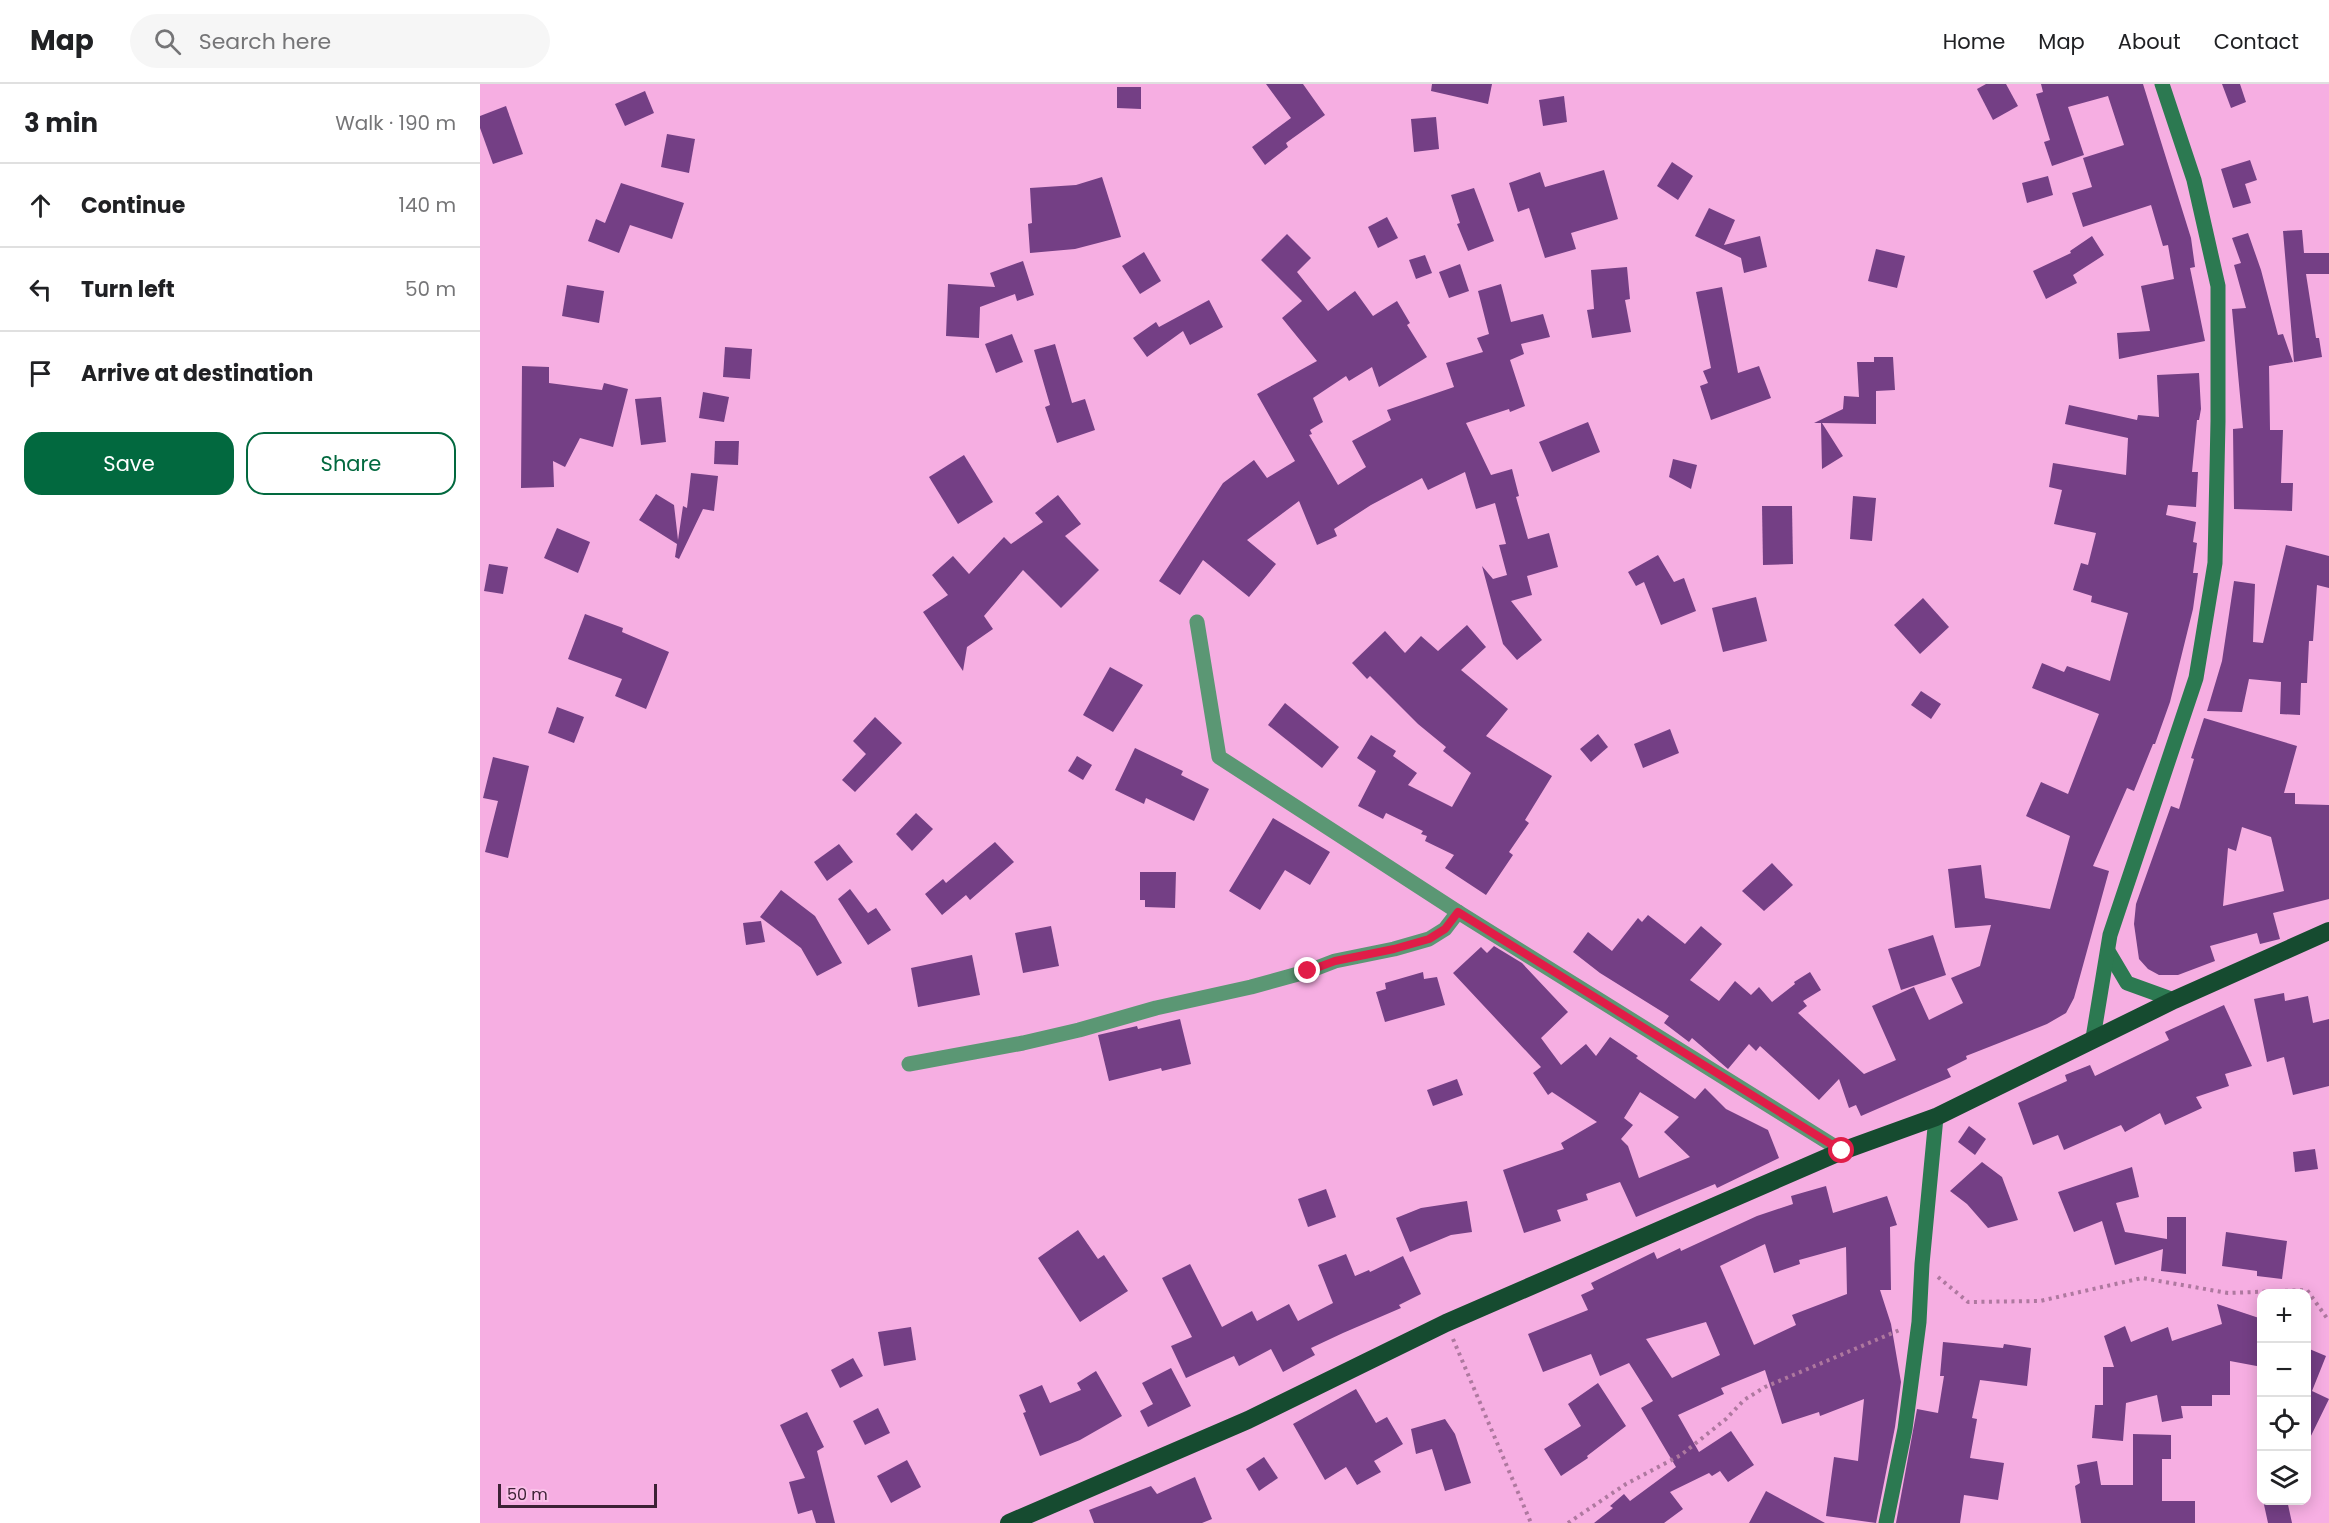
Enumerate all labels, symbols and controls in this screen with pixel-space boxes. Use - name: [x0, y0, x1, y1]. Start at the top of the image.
- search box: [130, 14, 550, 68]
- text: Map: [30, 21, 94, 60]
- icon: search: [151, 25, 184, 58]
- text: Search here: [199, 26, 331, 57]
- text: Home: [1943, 27, 2005, 56]
- text: Map: [2038, 27, 2085, 56]
- text: About: [2118, 27, 2181, 56]
- text: Contact: [2214, 27, 2299, 56]
- text: 3 min: [24, 105, 98, 141]
- text: Walk · 190 m: [335, 109, 456, 137]
- icon: ahead: [24, 189, 57, 222]
- text: Continue: [81, 190, 185, 221]
- text: 140 m: [399, 191, 456, 219]
- icon: left: [24, 273, 57, 306]
- text: Turn left: [81, 274, 175, 305]
- text: 50 m: [405, 275, 456, 303]
- icon: arrive: [24, 357, 57, 390]
- text: Arrive at destination: [81, 358, 313, 389]
- button: Save: [24, 432, 234, 495]
- button: Share: [246, 432, 456, 495]
- route end: [1294, 957, 1320, 983]
- route start: [1828, 1137, 1854, 1163]
- map controls: [2257, 1289, 2311, 1505]
- button: +: [2257, 1289, 2311, 1343]
- button: −: [2257, 1343, 2311, 1397]
- button: locate: [2257, 1397, 2311, 1451]
- button: layers: [2257, 1451, 2311, 1505]
- scale bar: [498, 1481, 657, 1508]
- text: 50 m: [507, 1483, 548, 1506]

